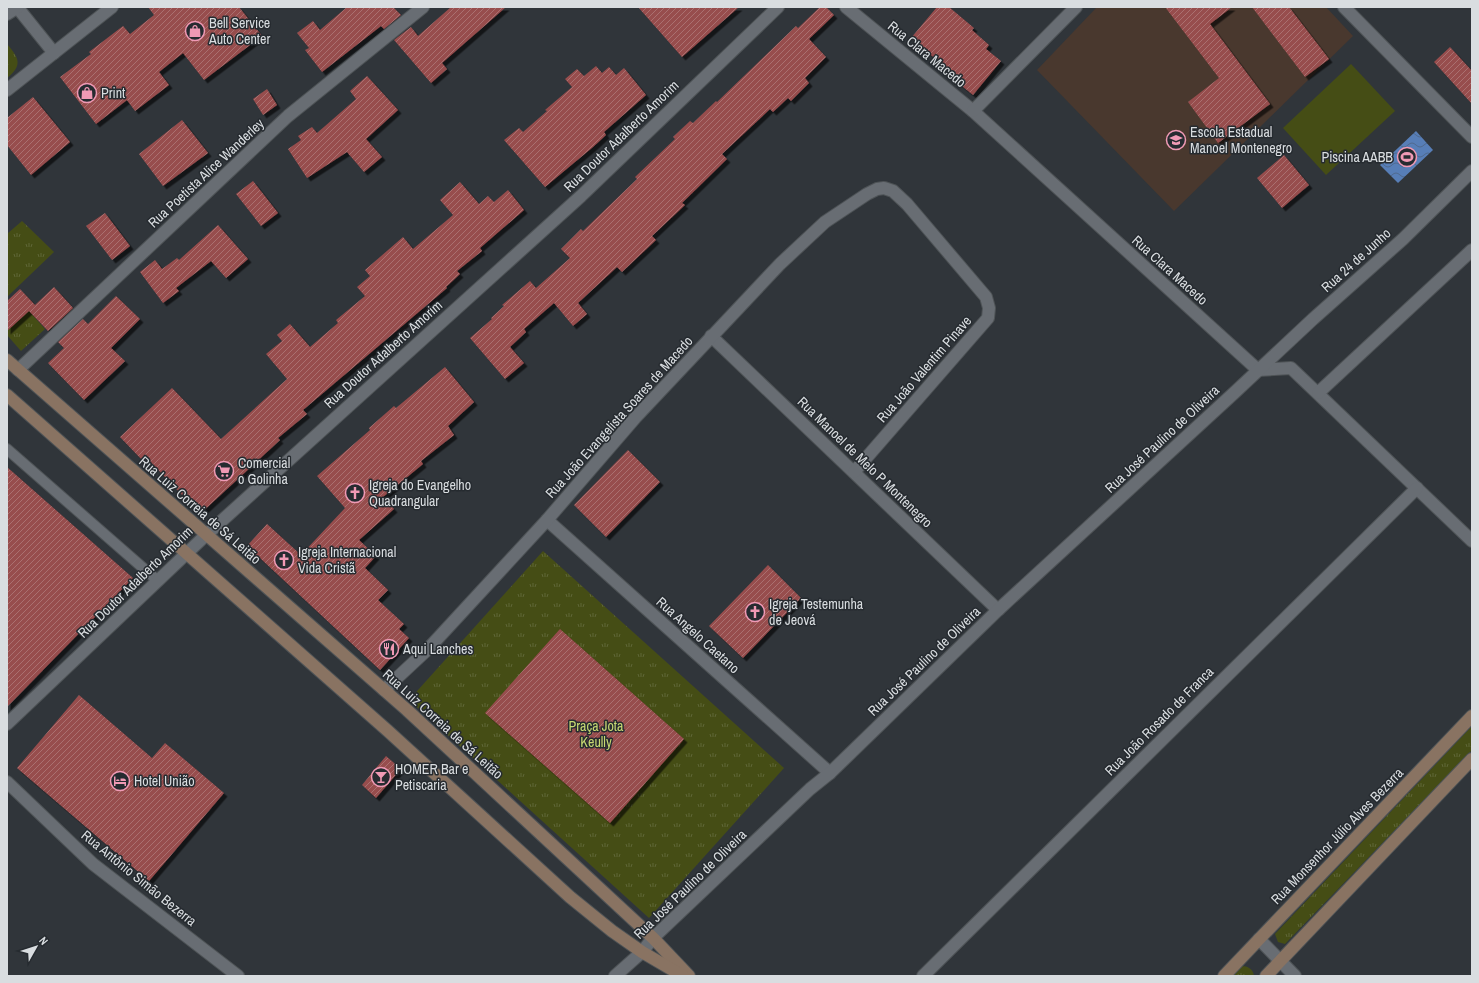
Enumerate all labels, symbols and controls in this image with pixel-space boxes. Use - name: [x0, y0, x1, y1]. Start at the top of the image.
- place label: Bell Service Auto Center: [208, 14, 270, 48]
- street label: Rua Clara Macedo: [884, 17, 970, 91]
- shop icon: Bell Service Auto Center: [184, 20, 206, 42]
- street label: Rua Doutor Adalberto Amorim: [560, 76, 682, 196]
- shop icon: Print: [76, 82, 98, 104]
- place label: Print: [101, 84, 125, 102]
- street label: Rua Poetista Alice Wanderley: [144, 114, 268, 231]
- place label: Escola Estadual Manoel Montenegro: [1190, 123, 1292, 157]
- school or university icon: Escola Estadual Manoel Montenegro: [1165, 129, 1187, 151]
- sports icon: Piscina AABB: [1396, 146, 1418, 168]
- place label: Piscina AABB: [1322, 148, 1393, 166]
- street label: Rua 24 de Junho: [1317, 224, 1395, 296]
- street label: Rua Clara Macedo: [1128, 231, 1212, 309]
- street label: Rua Doutor Adalberto Amorim: [320, 296, 446, 412]
- street label: Rua João Valentim Pinave: [873, 312, 975, 426]
- street label: Rua João Evangelista Soares de Macedo: [541, 332, 697, 502]
- street label: Rua José Paulino de Oliveira: [1101, 381, 1223, 497]
- street label: Rua Manoel de Melo P Montenegro: [794, 393, 936, 531]
- street label: Rua Luiz Correia de Sá Leitão: [135, 452, 265, 568]
- place label: Comercial o Golinha: [238, 454, 290, 488]
- supermarket icon: Comercial o Golinha: [213, 460, 235, 482]
- place label: Igreja do Evangelho Quadrangular: [369, 476, 471, 510]
- church icon: Igreja do Evangelho Quadrangular: [344, 482, 366, 504]
- street label: Rua Doutor Adalberto Amorim: [74, 522, 196, 642]
- place label: Igreja Internacional Vida Cristã: [298, 543, 396, 577]
- church icon: Igreja Internacional Vida Cristã: [273, 549, 295, 571]
- street label: Rua Angelo Caetano: [653, 593, 743, 677]
- place label: Igreja Testemunha de Jeová: [769, 595, 864, 629]
- church icon: Igreja Testemunha de Jeová: [744, 601, 766, 623]
- street label: Rua José Paulino de Oliveira: [864, 602, 985, 720]
- restaurant icon: Aqui Lanches: [378, 638, 400, 660]
- place label: Aqui Lanches: [402, 640, 473, 658]
- street label: Rua João Rosado de Franca: [1101, 662, 1218, 779]
- street label: Rua Luiz Correia de Sá Leitão: [379, 665, 507, 783]
- park label: Praça Jota Keully: [569, 717, 624, 751]
- place label: HOMER Bar e Petiscaria: [395, 760, 468, 794]
- street label: Rua Monsenhor Júlio Alves Bezerra: [1267, 763, 1408, 908]
- bar icon: HOMER Bar e Petiscaria: [370, 766, 392, 788]
- hotel icon: Hotel União: [109, 770, 131, 792]
- place label: Hotel União: [134, 772, 195, 790]
- street label: Rua José Paulino de Oliveira: [630, 825, 751, 943]
- street label: Rua Antônio Simão Bezerra: [78, 826, 201, 930]
- north arrow: [16, 927, 56, 967]
- text: N: [36, 934, 51, 948]

